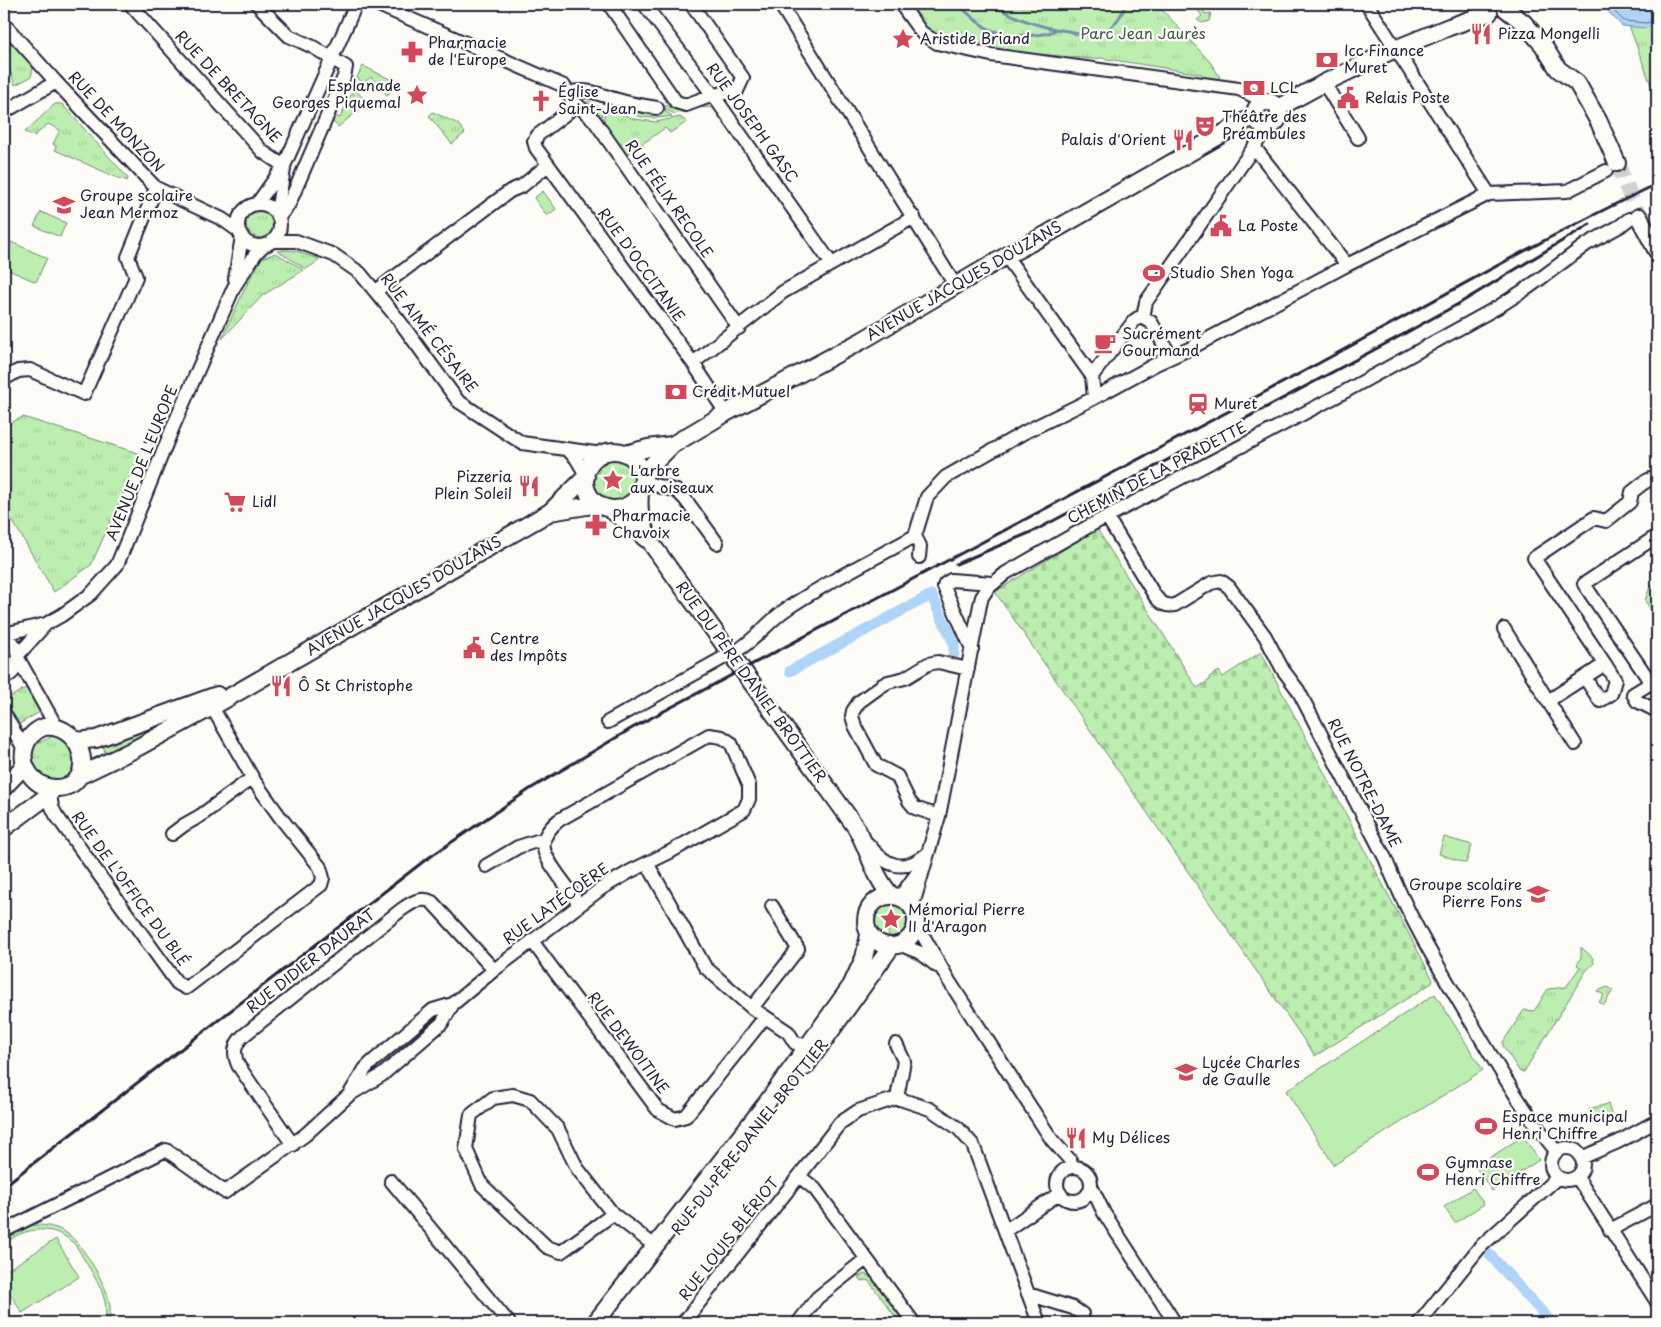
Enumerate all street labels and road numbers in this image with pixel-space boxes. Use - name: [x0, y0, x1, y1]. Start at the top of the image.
- street label: RUE DE BRETAGNE: [171, 25, 287, 147]
- street label: RUE JOSEPH GASC: [702, 57, 805, 187]
- street label: RUE DE MONZON: [64, 65, 170, 177]
- street label: RUE FÉLIX RECOLE: [621, 134, 720, 262]
- street label: RUE D'OCCITANIE: [593, 202, 691, 326]
- street label: AVENUE JACQUES DOUZANS: [861, 214, 1065, 345]
- street label: RUE AIMÉ CÉSAIRE: [376, 267, 484, 397]
- street label: AVENUE DE L'EUROPE: [99, 381, 182, 544]
- street label: CHEMIN DE LA PRADETTE: [1063, 415, 1250, 529]
- street label: AVENUE JACQUES DOUZANS: [301, 529, 505, 660]
- street label: RUE DU PÈRE DANIEL BROTTIER: [671, 576, 833, 787]
- street label: RUE NOTRE-DAME: [1323, 713, 1408, 851]
- street label: RUE DE L'OFFICE DU BLÉ: [67, 806, 196, 971]
- street label: RUE LATÉCOÈRE: [497, 856, 613, 949]
- street label: RUE DIDIER DAURAT: [241, 902, 380, 1018]
- street label: RUE DEWOITINE: [583, 986, 675, 1098]
- street label: RUE DU PÈRE DANIEL BROTTIER: [665, 1033, 833, 1239]
- street label: RUE LOUIS BLÉRIOT: [672, 1171, 784, 1305]

